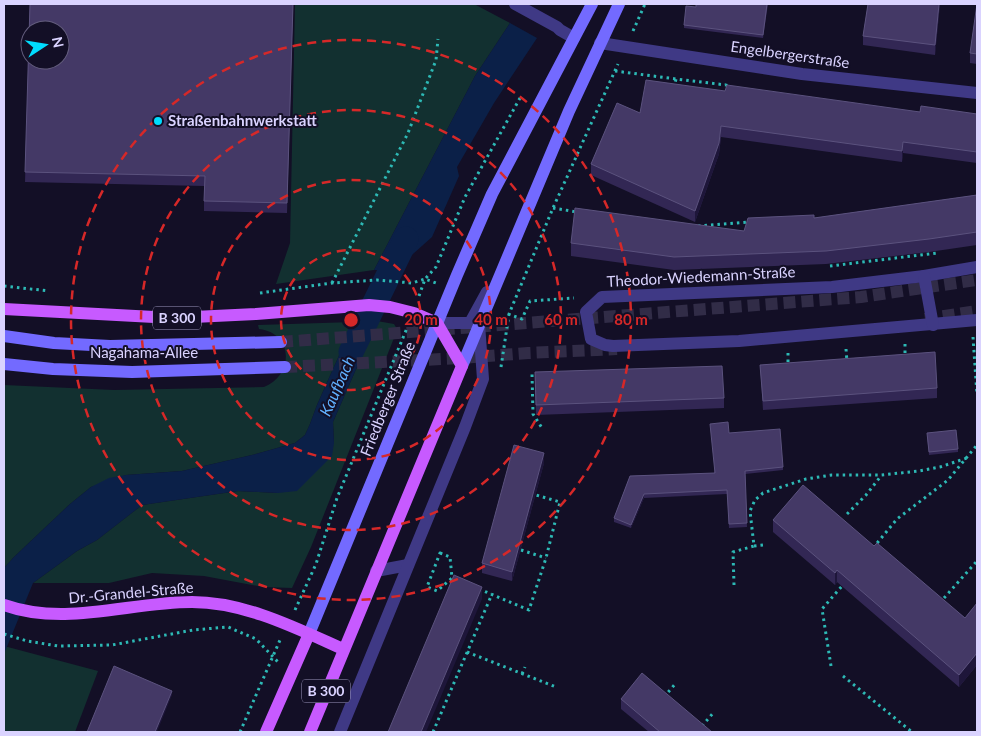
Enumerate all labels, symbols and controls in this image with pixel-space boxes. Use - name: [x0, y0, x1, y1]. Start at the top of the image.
- north arrow: [20, 20, 70, 70]
- text: N: [49, 35, 68, 49]
- street label: Engelbergerstraße: [730, 37, 851, 71]
- place label: Straßenbahnwerkstatt: [168, 111, 317, 129]
- marker: Straßenbahnwerkstatt: [152, 115, 164, 127]
- street label: Theodor-Wiedemann-Straße: [606, 262, 796, 290]
- road number: B 300: [153, 306, 201, 330]
- text: 20 m: [404, 310, 438, 328]
- text: 40 m: [474, 310, 508, 328]
- text: 60 m: [544, 310, 578, 328]
- text: 80 m: [614, 310, 648, 328]
- centre of rings: [342, 311, 360, 329]
- street label: Friedberger Straße: [356, 339, 418, 459]
- street label: Nagahama-Allee: [90, 343, 198, 361]
- water label: Kaufbach: [315, 353, 358, 419]
- street label: Dr.-Grandel-Straße: [68, 578, 194, 606]
- road number: B 300: [302, 679, 350, 702]

